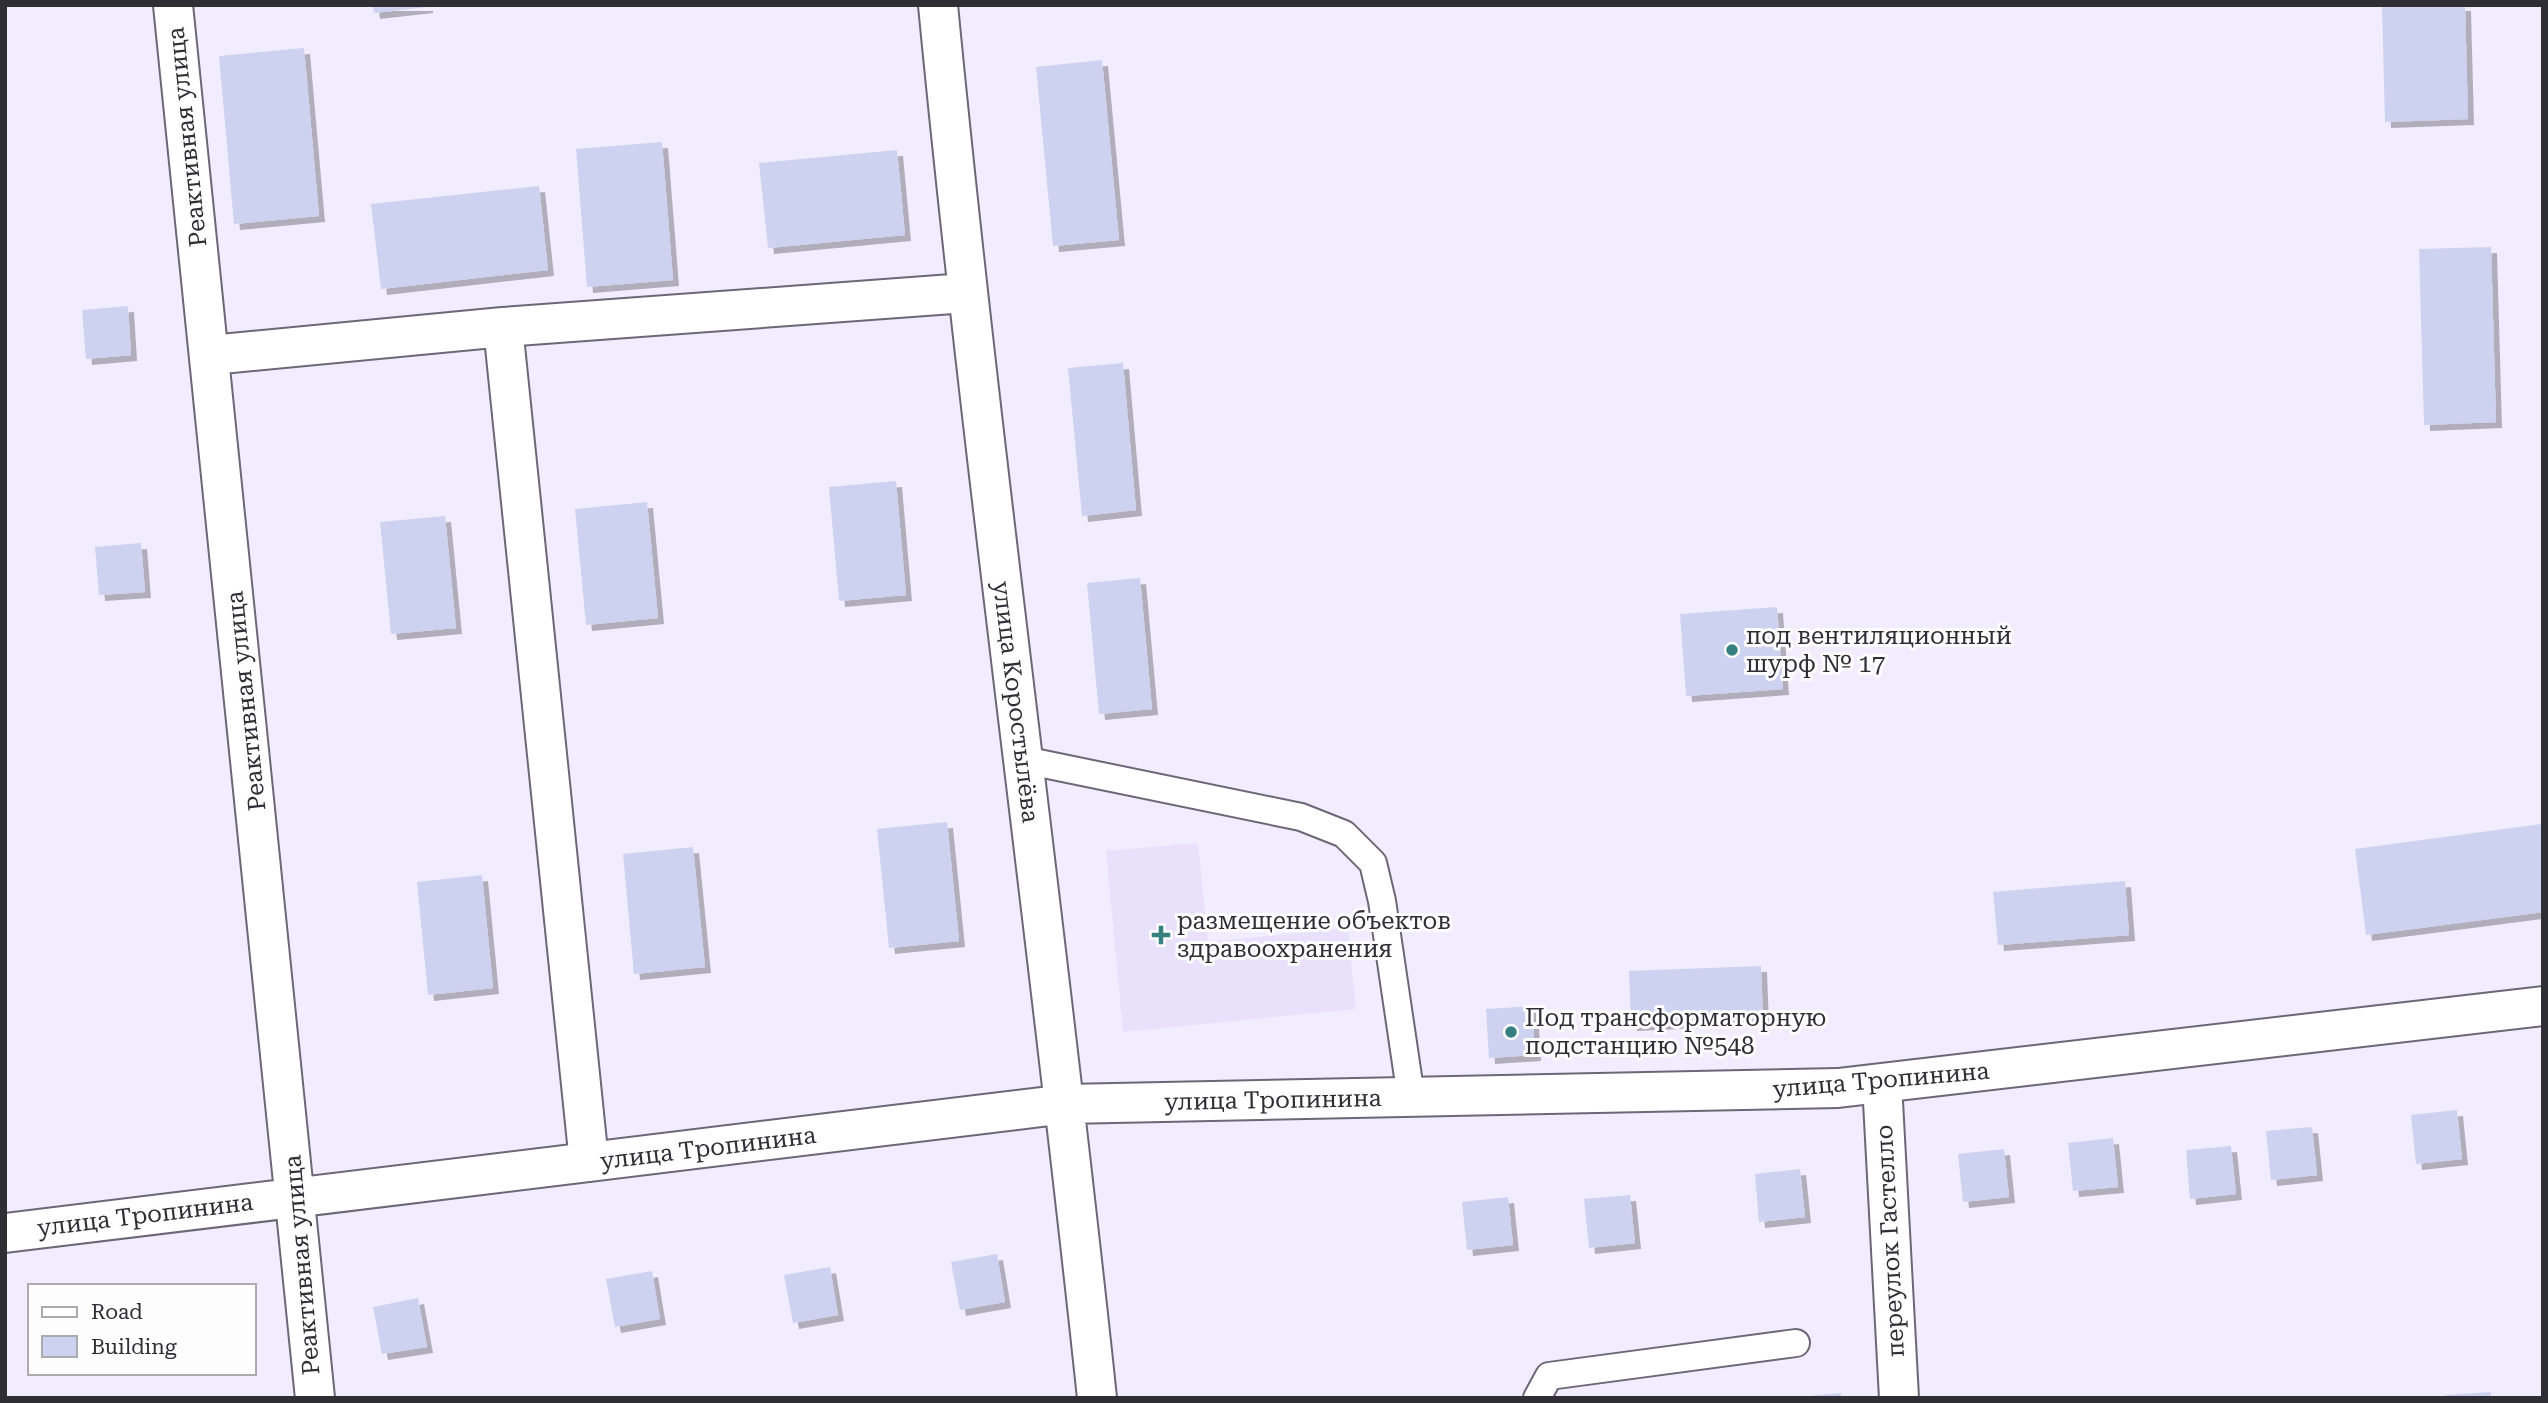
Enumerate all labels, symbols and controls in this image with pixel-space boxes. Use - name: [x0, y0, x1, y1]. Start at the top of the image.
- street label: Реактивная улица: [162, 26, 212, 248]
- street label: улица Коростылёва: [987, 580, 1045, 824]
- street label: Реактивная улица: [221, 590, 271, 812]
- place label: под вентиляционный шурф № 17: [1746, 622, 2012, 678]
- marker: под вентиляционный шурф № 17: [1724, 642, 1740, 658]
- place label: размещение объектов здравоохранения: [1177, 907, 1451, 963]
- marker: размещение объектов здравоохранения: [1151, 925, 1171, 945]
- place label: Под трансформаторную подстанцию №548: [1525, 1004, 1826, 1060]
- marker: Под трансформаторную подстанцию №548: [1503, 1024, 1519, 1040]
- street label: улица Тропинина: [1772, 1057, 1990, 1103]
- street label: улица Тропинина: [1164, 1084, 1382, 1116]
- street label: улица Тропинина: [598, 1121, 818, 1175]
- street label: переулок Гастелло: [1870, 1124, 1910, 1358]
- street label: Реактивная улица: [278, 1154, 326, 1376]
- street label: улица Тропинина: [35, 1188, 255, 1242]
- legend: [28, 1284, 256, 1375]
- text: Road: [91, 1300, 143, 1324]
- text: Building: [91, 1335, 177, 1359]

